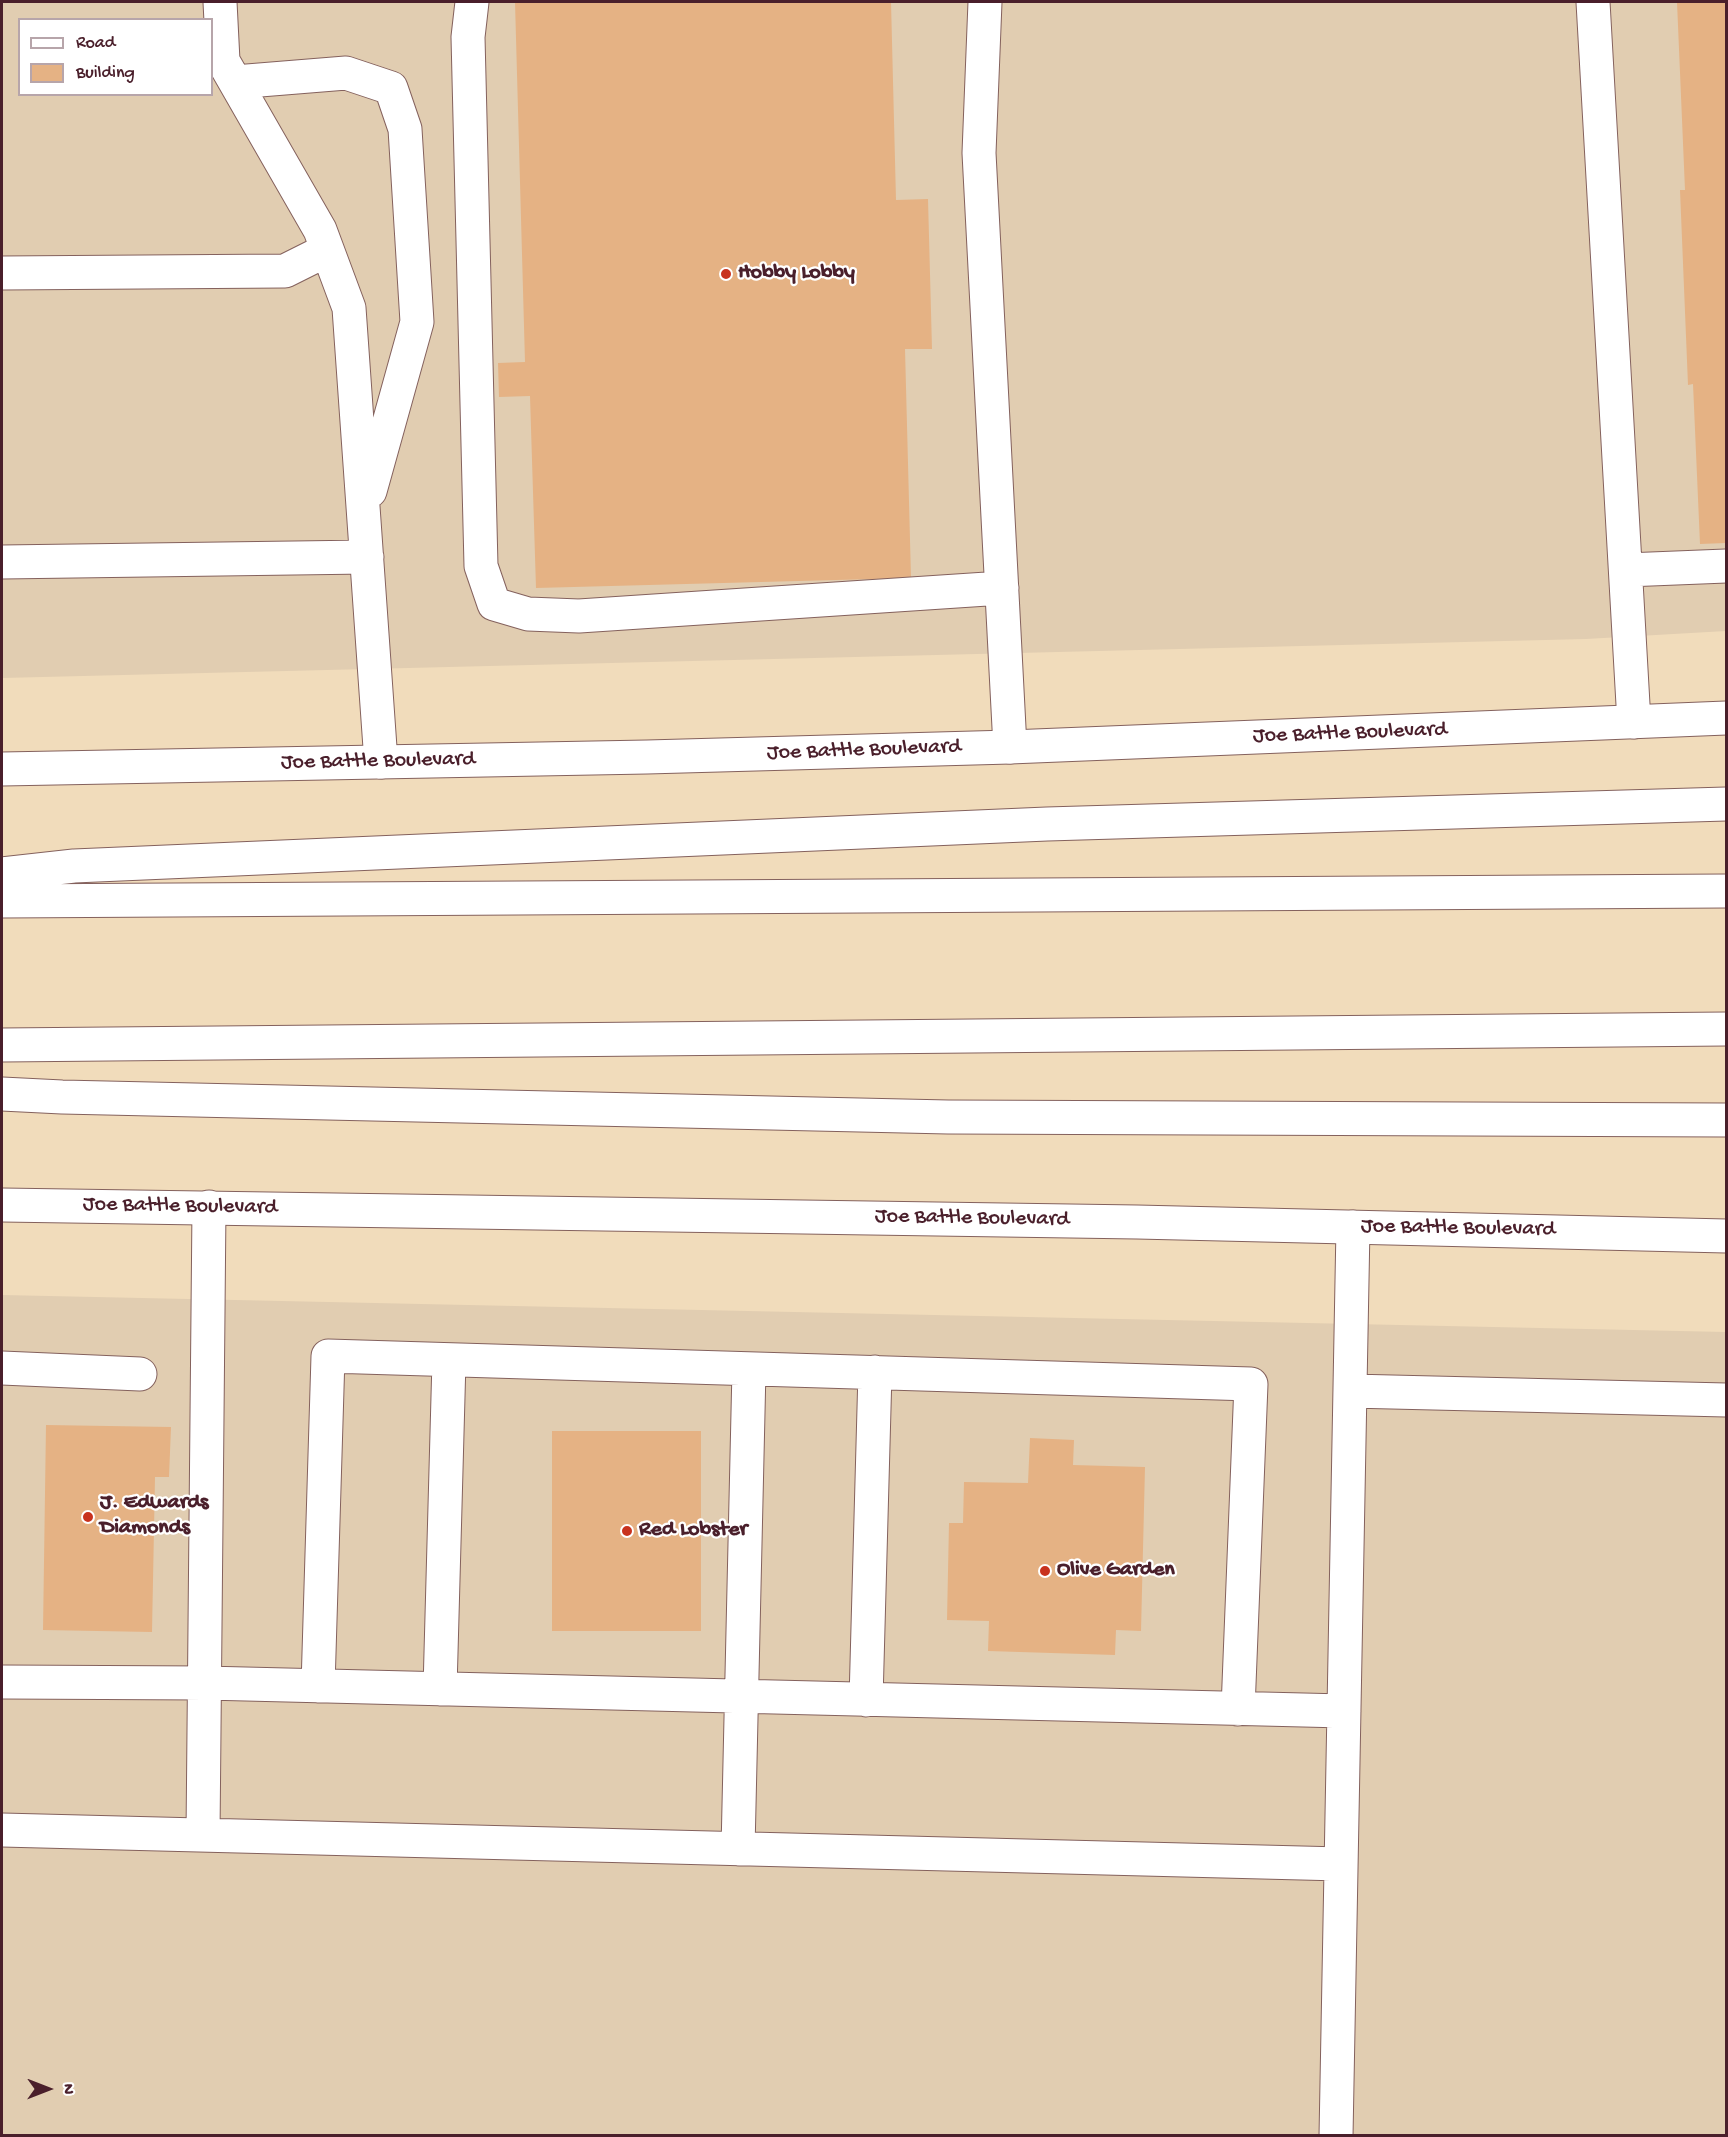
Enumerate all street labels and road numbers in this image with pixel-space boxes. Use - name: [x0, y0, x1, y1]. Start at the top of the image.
- street label: Joe Battle Boulevard: [1252, 717, 1448, 751]
- street label: Joe Battle Boulevard: [766, 734, 962, 768]
- street label: Joe Battle Boulevard: [281, 747, 475, 777]
- street label: Joe Battle Boulevard: [83, 1192, 277, 1222]
- street label: Joe Battle Boulevard: [875, 1204, 1069, 1234]
- street label: Joe Battle Boulevard: [1361, 1214, 1555, 1244]

